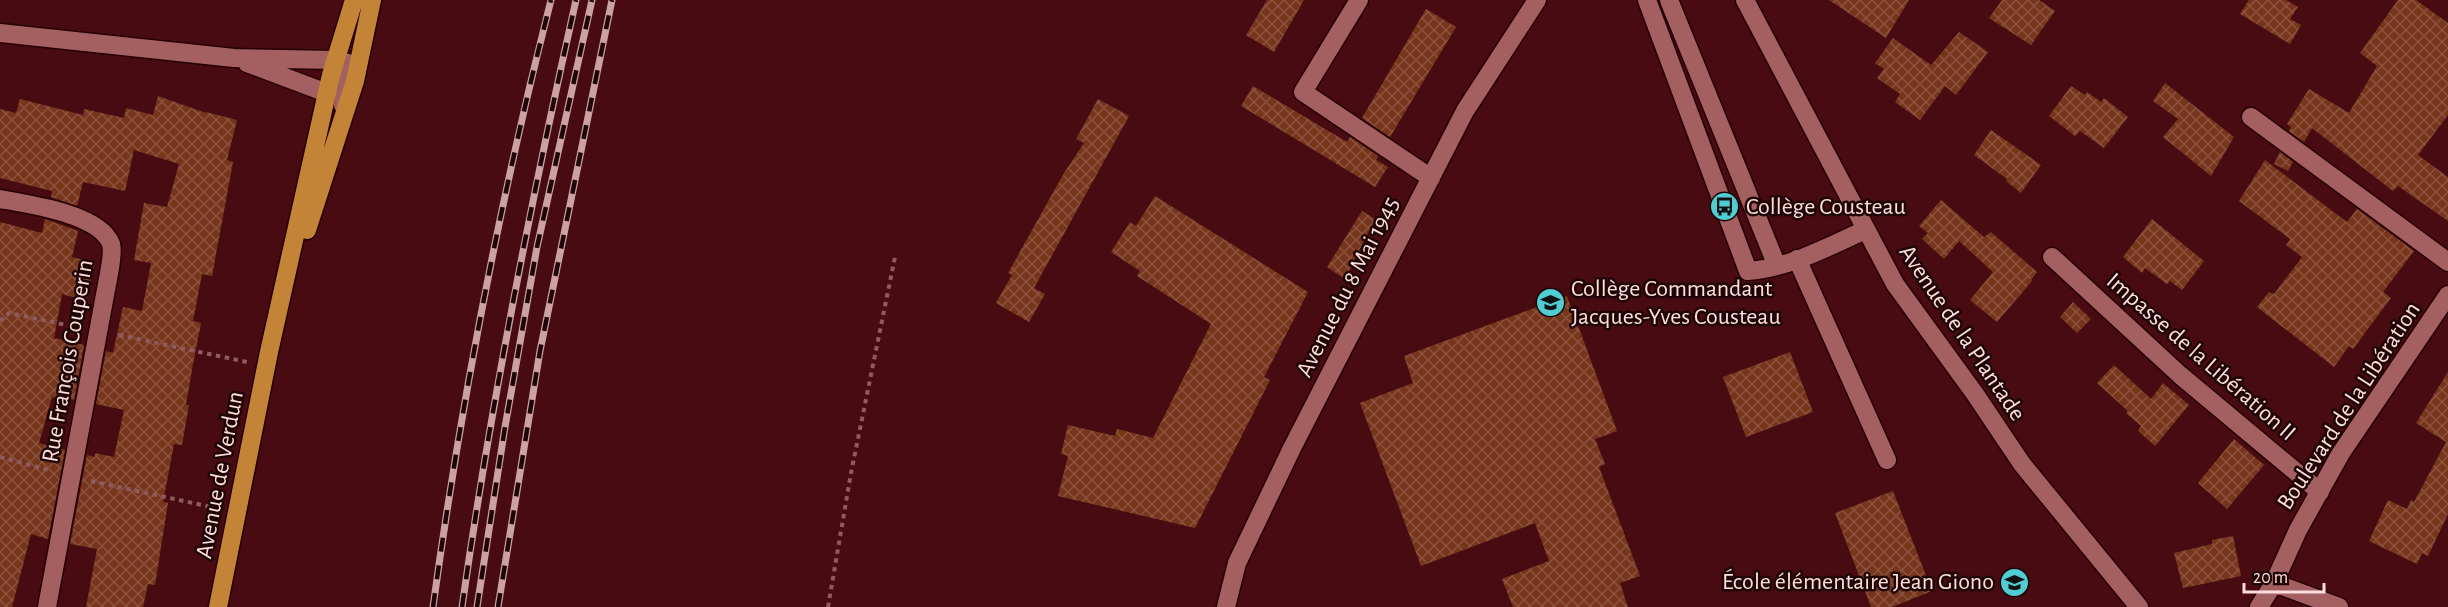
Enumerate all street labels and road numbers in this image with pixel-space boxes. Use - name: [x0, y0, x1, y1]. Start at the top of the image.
- street label: Avenue du 8 Mai 1945: [1292, 193, 1404, 381]
- street label: Avenue de la Plantade: [1894, 241, 2030, 425]
- street label: Rue François Couperin: [38, 258, 98, 464]
- street label: Impasse de la Libération II: [2102, 269, 2300, 445]
- street label: Boulevard de la Libération: [2273, 298, 2425, 514]
- street label: Avenue de Verdun: [192, 390, 248, 560]

